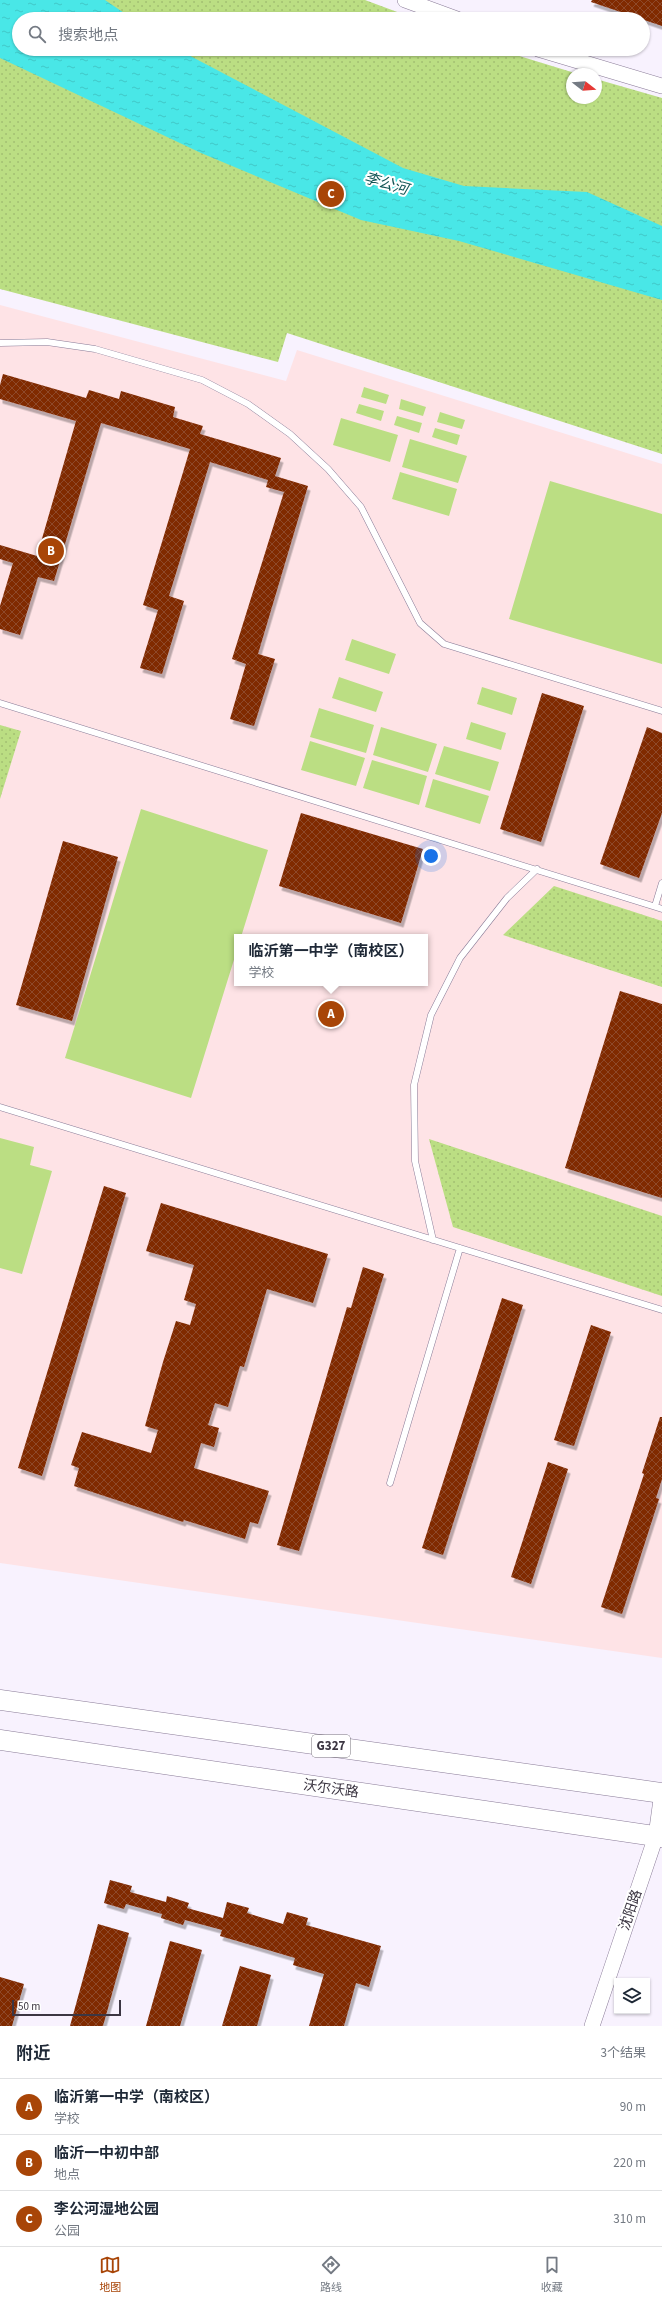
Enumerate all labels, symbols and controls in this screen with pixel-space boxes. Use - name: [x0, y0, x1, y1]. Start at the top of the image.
- search box: [12, 12, 650, 56]
- icon: search: [26, 23, 48, 45]
- text: 搜索地点: [58, 25, 118, 46]
- north arrow: [566, 68, 602, 104]
- water label: 李公河: [361, 168, 413, 201]
- pin: C: [318, 179, 344, 209]
- pin: B: [38, 536, 64, 566]
- your location: [421, 846, 441, 866]
- popup: [234, 934, 428, 986]
- text: 临沂第一中学（南校区）: [248, 941, 414, 962]
- text: 学校: [248, 964, 275, 982]
- pin: A: [318, 999, 344, 1029]
- road number: G327: [312, 1735, 350, 1757]
- street label: 沃尔沃路: [302, 1775, 360, 1803]
- street label: 沈阳路: [615, 1887, 647, 1933]
- map controls: [614, 1978, 650, 2014]
- button: layers: [614, 1978, 650, 2014]
- scale bar: [12, 1998, 121, 2017]
- text: 50 m: [18, 1999, 40, 2014]
- text: 附近: [16, 2042, 50, 2066]
- text: 3个结果: [601, 2044, 646, 2062]
- text: 临沂第一中学（南校区）: [54, 2087, 219, 2108]
- text: A: [25, 2098, 33, 2116]
- text: 90 m: [620, 2098, 646, 2116]
- text: 学校: [54, 2110, 80, 2128]
- text: 临沂一中初中部: [54, 2143, 159, 2164]
- text: B: [25, 2154, 33, 2172]
- text: 220 m: [613, 2154, 646, 2172]
- text: 地点: [54, 2166, 80, 2184]
- text: 李公河湿地公园: [54, 2199, 159, 2220]
- text: C: [25, 2210, 33, 2228]
- text: 310 m: [613, 2210, 646, 2228]
- text: 公园: [54, 2222, 80, 2240]
- tab: 地图: [99, 2254, 121, 2295]
- tab: 路线: [320, 2254, 342, 2295]
- tab: 收藏: [541, 2254, 563, 2295]

